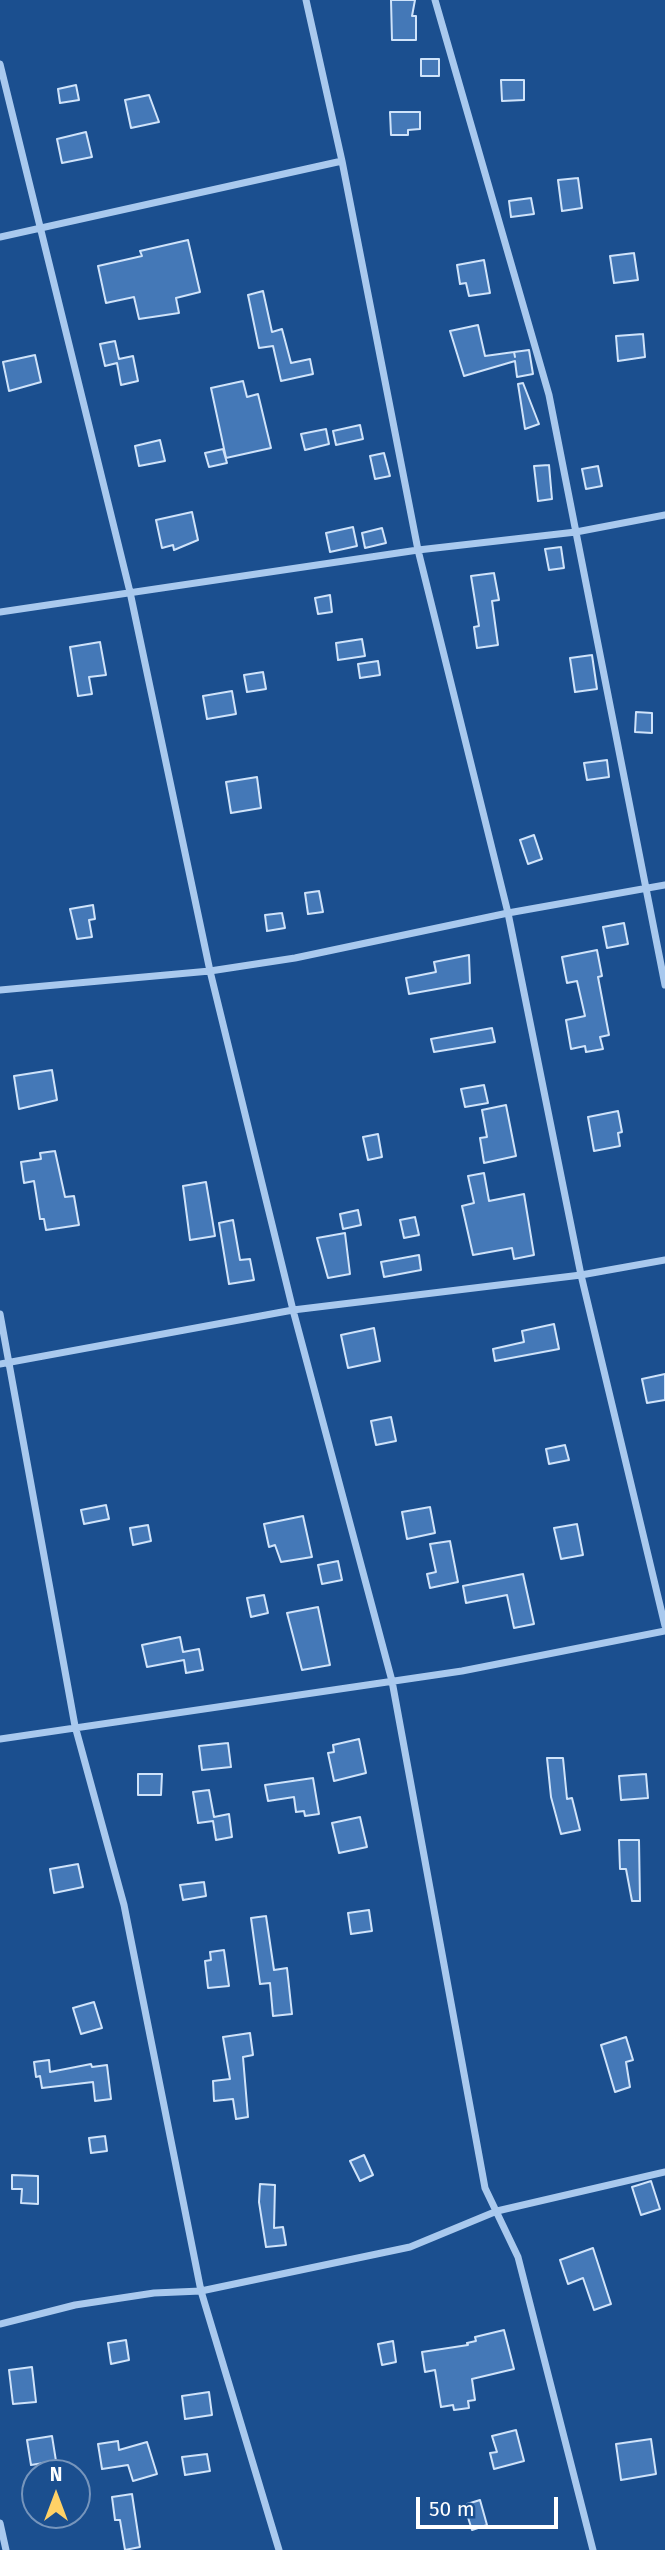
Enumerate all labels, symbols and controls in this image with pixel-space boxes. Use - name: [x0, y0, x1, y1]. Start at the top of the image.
- north arrow: [21, 2459, 91, 2529]
- text: N: [50, 2463, 62, 2486]
- scale bar: [420, 2484, 562, 2528]
- text: 50 m: [429, 2496, 475, 2522]

